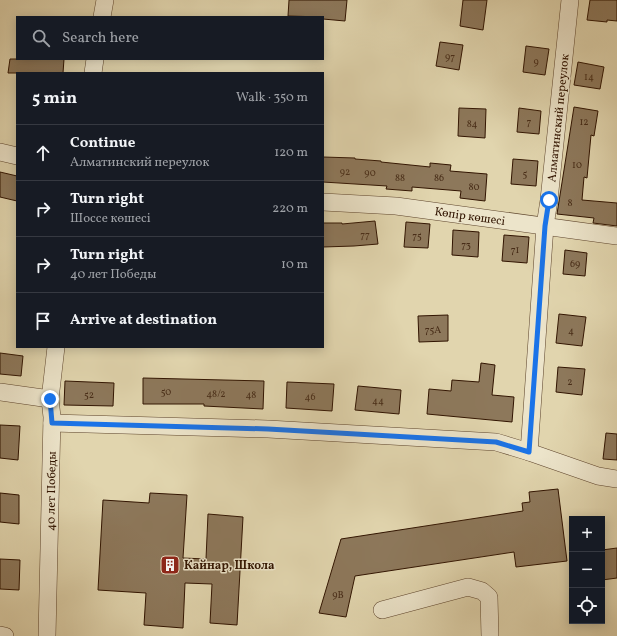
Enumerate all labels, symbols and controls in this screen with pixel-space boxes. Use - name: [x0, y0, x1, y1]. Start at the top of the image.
- search box: [16, 16, 324, 60]
- icon: search: [30, 27, 52, 49]
- text: Search here: [62, 28, 139, 49]
- house number: 97: [445, 50, 455, 64]
- street label: Алматинский переулок: [544, 53, 574, 183]
- house number: 9: [533, 55, 539, 69]
- house number: 14: [584, 70, 594, 84]
- text: 5 min: [32, 87, 77, 110]
- text: Walk · 350 m: [236, 89, 308, 107]
- house number: 7: [527, 115, 532, 129]
- house number: 12: [579, 115, 589, 129]
- house number: 84: [467, 117, 477, 131]
- text: Continue: [70, 133, 135, 154]
- icon: ahead: [32, 142, 54, 164]
- text: 120 m: [274, 144, 308, 162]
- text: Алматинский переулок: [70, 154, 209, 172]
- house number: 10: [572, 158, 582, 172]
- house number: 92: [340, 165, 350, 179]
- house number: 90: [364, 166, 376, 180]
- house number: 5: [523, 167, 528, 181]
- house number: 88: [395, 171, 405, 185]
- house number: 86: [434, 171, 444, 185]
- house number: 80: [468, 180, 480, 194]
- text: Turn right: [70, 189, 144, 210]
- route start: [540, 191, 558, 209]
- house number: 8: [567, 196, 573, 210]
- icon: right: [32, 198, 54, 220]
- text: 220 m: [272, 200, 308, 218]
- street label: Көпір көшесі: [434, 204, 507, 230]
- text: Шоссе көшесі: [70, 210, 151, 228]
- house number: 77: [360, 228, 370, 242]
- house number: 75: [412, 229, 422, 243]
- house number: 73: [461, 238, 471, 252]
- house number: 71: [511, 243, 519, 257]
- text: Turn right: [70, 245, 144, 266]
- icon: right: [32, 254, 54, 276]
- text: 10 m: [281, 256, 308, 274]
- house number: 69: [570, 257, 580, 271]
- text: 40 лет Победы: [70, 266, 156, 284]
- icon: arrive: [32, 310, 54, 332]
- text: Arrive at destination: [70, 310, 217, 331]
- house number: 75А: [425, 323, 441, 337]
- house number: 4: [568, 324, 574, 338]
- house number: 2: [567, 375, 573, 389]
- house number: 50: [161, 385, 171, 399]
- house number: 48/2: [206, 387, 226, 401]
- house number: 52: [84, 388, 94, 402]
- house number: 48: [246, 388, 256, 402]
- route end: [41, 390, 59, 408]
- house number: 46: [305, 390, 315, 404]
- house number: 44: [372, 394, 384, 408]
- street label: 40 лет Победы: [43, 450, 61, 531]
- map controls: [569, 516, 605, 624]
- button: +: [569, 516, 605, 552]
- button: −: [569, 552, 605, 588]
- building icon: Кайнар, Школа: [159, 554, 181, 576]
- place label: Кайнар, Школа: [184, 558, 275, 574]
- house number: 9В: [332, 588, 344, 602]
- button: locate: [569, 588, 605, 624]

